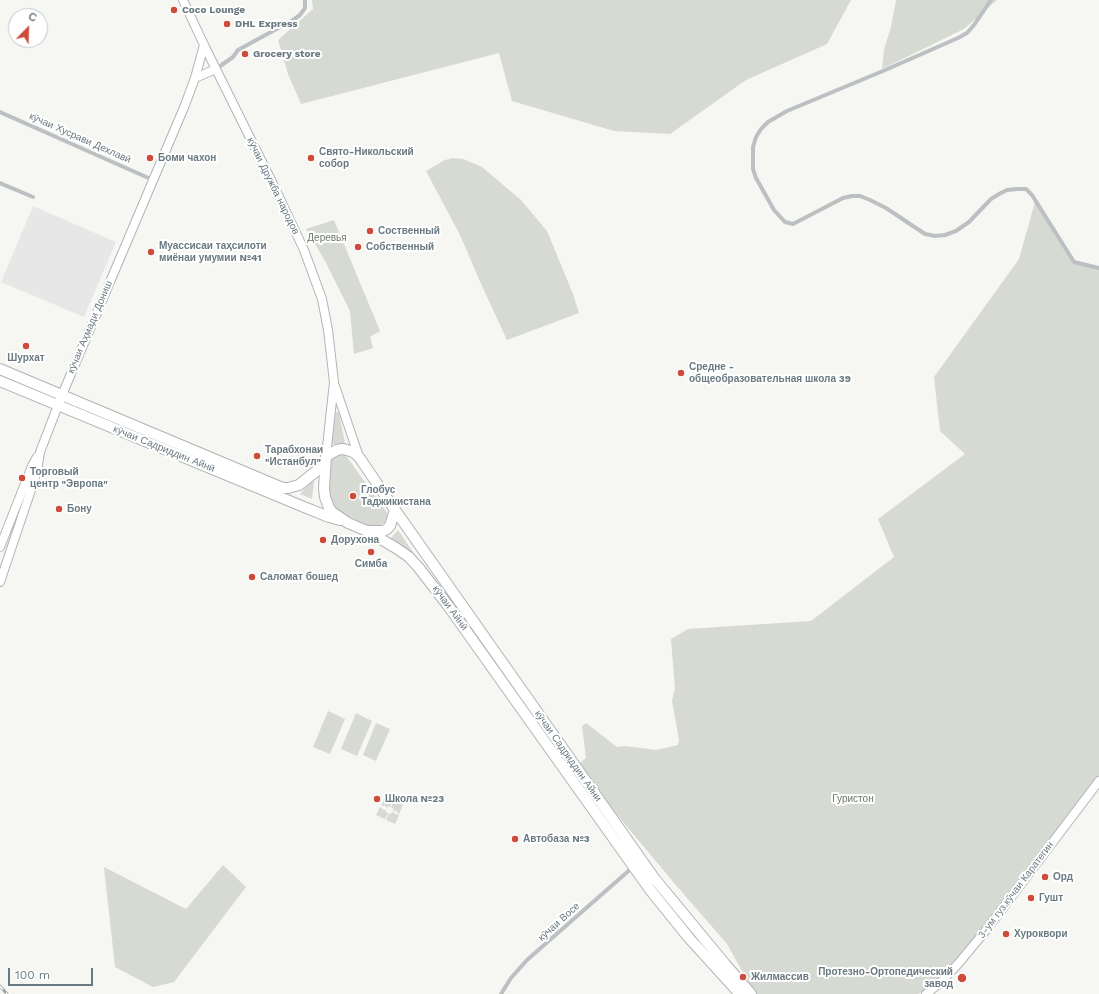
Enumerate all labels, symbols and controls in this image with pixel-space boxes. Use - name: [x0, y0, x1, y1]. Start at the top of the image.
- place label: Coco Lounge: [182, 4, 245, 16]
- marker: Coco Lounge: [169, 5, 179, 15]
- north arrow: [8, 8, 48, 48]
- text: С: [26, 10, 39, 25]
- place label: DHL Express: [235, 18, 298, 30]
- marker: DHL Express: [222, 19, 232, 29]
- place label: Grocery store: [253, 48, 320, 60]
- marker: Grocery store: [240, 49, 250, 59]
- street label: кӯчаи Хусрави Дехлавӣ: [27, 110, 133, 166]
- street label: кӯчаи Дружба народов: [244, 136, 302, 236]
- place label: Свято-Никольский собор: [319, 146, 414, 170]
- place label: Боми чахон: [158, 152, 216, 164]
- marker: Боми чахон: [145, 153, 155, 163]
- marker: Свято-Никольский собор: [306, 153, 316, 163]
- place label: Соственный: [378, 225, 440, 237]
- marker: Соственный: [365, 226, 375, 236]
- park label: Деревья: [307, 232, 347, 244]
- place label: Муассисаи таҳсилоти миёнаи умумии №41: [159, 240, 267, 264]
- place label: Собственный: [366, 241, 434, 253]
- marker: Собственный: [353, 242, 363, 252]
- marker: Муассисаи таҳсилоти миёнаи умумии №41: [146, 247, 156, 257]
- street label: кӯчаи Аҳмади Дониш: [65, 279, 115, 375]
- marker: Шурхат: [21, 341, 31, 351]
- place label: Шурхат: [7, 352, 45, 364]
- place label: Средне - общеобразовательная школа 39: [689, 361, 851, 384]
- marker: Средне - общеобразовательная школа 39: [676, 368, 686, 378]
- street label: кӯчаи Садриддин Айнӣ: [111, 423, 217, 475]
- place label: Тарабхонаи "Истанбул": [265, 444, 323, 468]
- marker: Тарабхонаи "Истанбул": [252, 451, 262, 461]
- place label: Торговый центр "Эвропа": [30, 466, 108, 490]
- marker: Торговый центр "Эвропа": [17, 473, 27, 483]
- place label: Глобус Таджикистана: [361, 484, 431, 508]
- marker: Глобус Таджикистана: [348, 491, 358, 501]
- place label: Бону: [67, 503, 92, 515]
- marker: Бону: [54, 504, 64, 514]
- place label: Дорухона: [331, 534, 379, 546]
- marker: Дорухона: [318, 535, 328, 545]
- marker: Симба: [366, 547, 376, 557]
- place label: Симба: [355, 558, 387, 570]
- place label: Саломат бошед: [260, 571, 338, 583]
- marker: Саломат бошед: [247, 572, 257, 582]
- street label: кӯчаи Айнӣ: [430, 583, 470, 633]
- street label: кӯчаи Садриддин Айни: [532, 708, 604, 804]
- place label: Школа №23: [385, 793, 444, 805]
- park label: Гуристон: [832, 793, 874, 805]
- marker: Школа №23: [372, 794, 382, 804]
- place label: Автобаза №3: [523, 833, 590, 845]
- marker: Автобаза №3: [510, 834, 520, 844]
- street label: 3-ум гуз.кӯчаи Каратегин: [976, 839, 1056, 941]
- place label: Орд: [1053, 871, 1073, 883]
- marker: Орд: [1040, 872, 1050, 882]
- place label: Гушт: [1039, 892, 1063, 904]
- marker: Гушт: [1026, 893, 1036, 903]
- street label: кӯчаи Восе: [536, 900, 582, 944]
- place label: Хуроквори: [1014, 928, 1068, 940]
- marker: Хуроквори: [1001, 929, 1011, 939]
- scale bar: [10, 960, 95, 986]
- place label: Протезно-Ортопедический завод: [818, 966, 953, 990]
- text: 100 m: [15, 968, 50, 982]
- place label: Жилмассив: [751, 971, 809, 983]
- marker: Жилмассив: [738, 972, 748, 982]
- marker: Протезно-Ортопедический завод: [956, 972, 968, 984]

